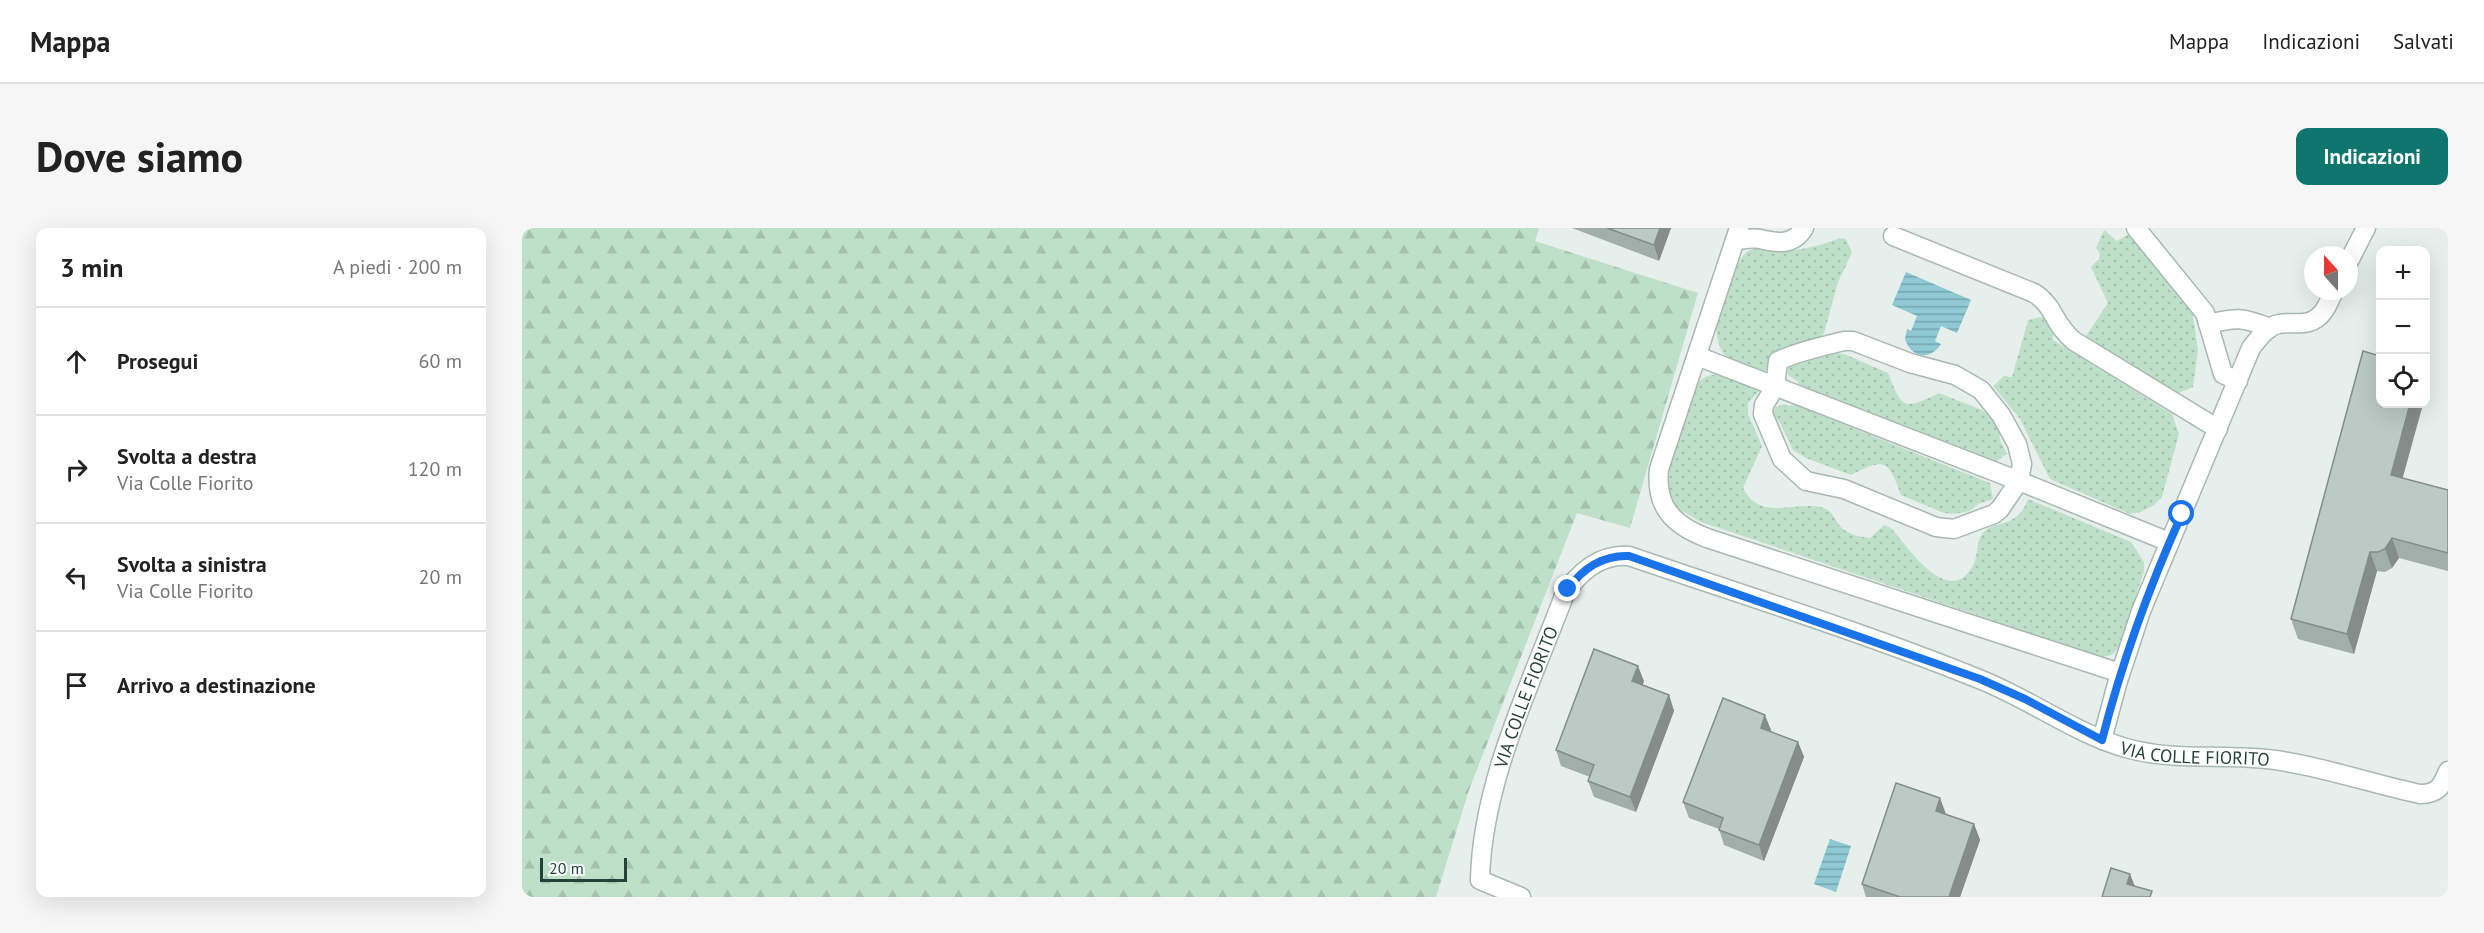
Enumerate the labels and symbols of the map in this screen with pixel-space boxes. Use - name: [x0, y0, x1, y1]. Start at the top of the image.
- north arrow: [2304, 246, 2358, 300]
- route start: [2168, 500, 2194, 526]
- route end: [1554, 575, 1580, 601]
- street label: VIA COLLE FIORITO: [1488, 623, 1563, 772]
- street label: VIA COLLE FIORITO: [2117, 735, 2271, 771]
- scale bar: [540, 855, 627, 882]

